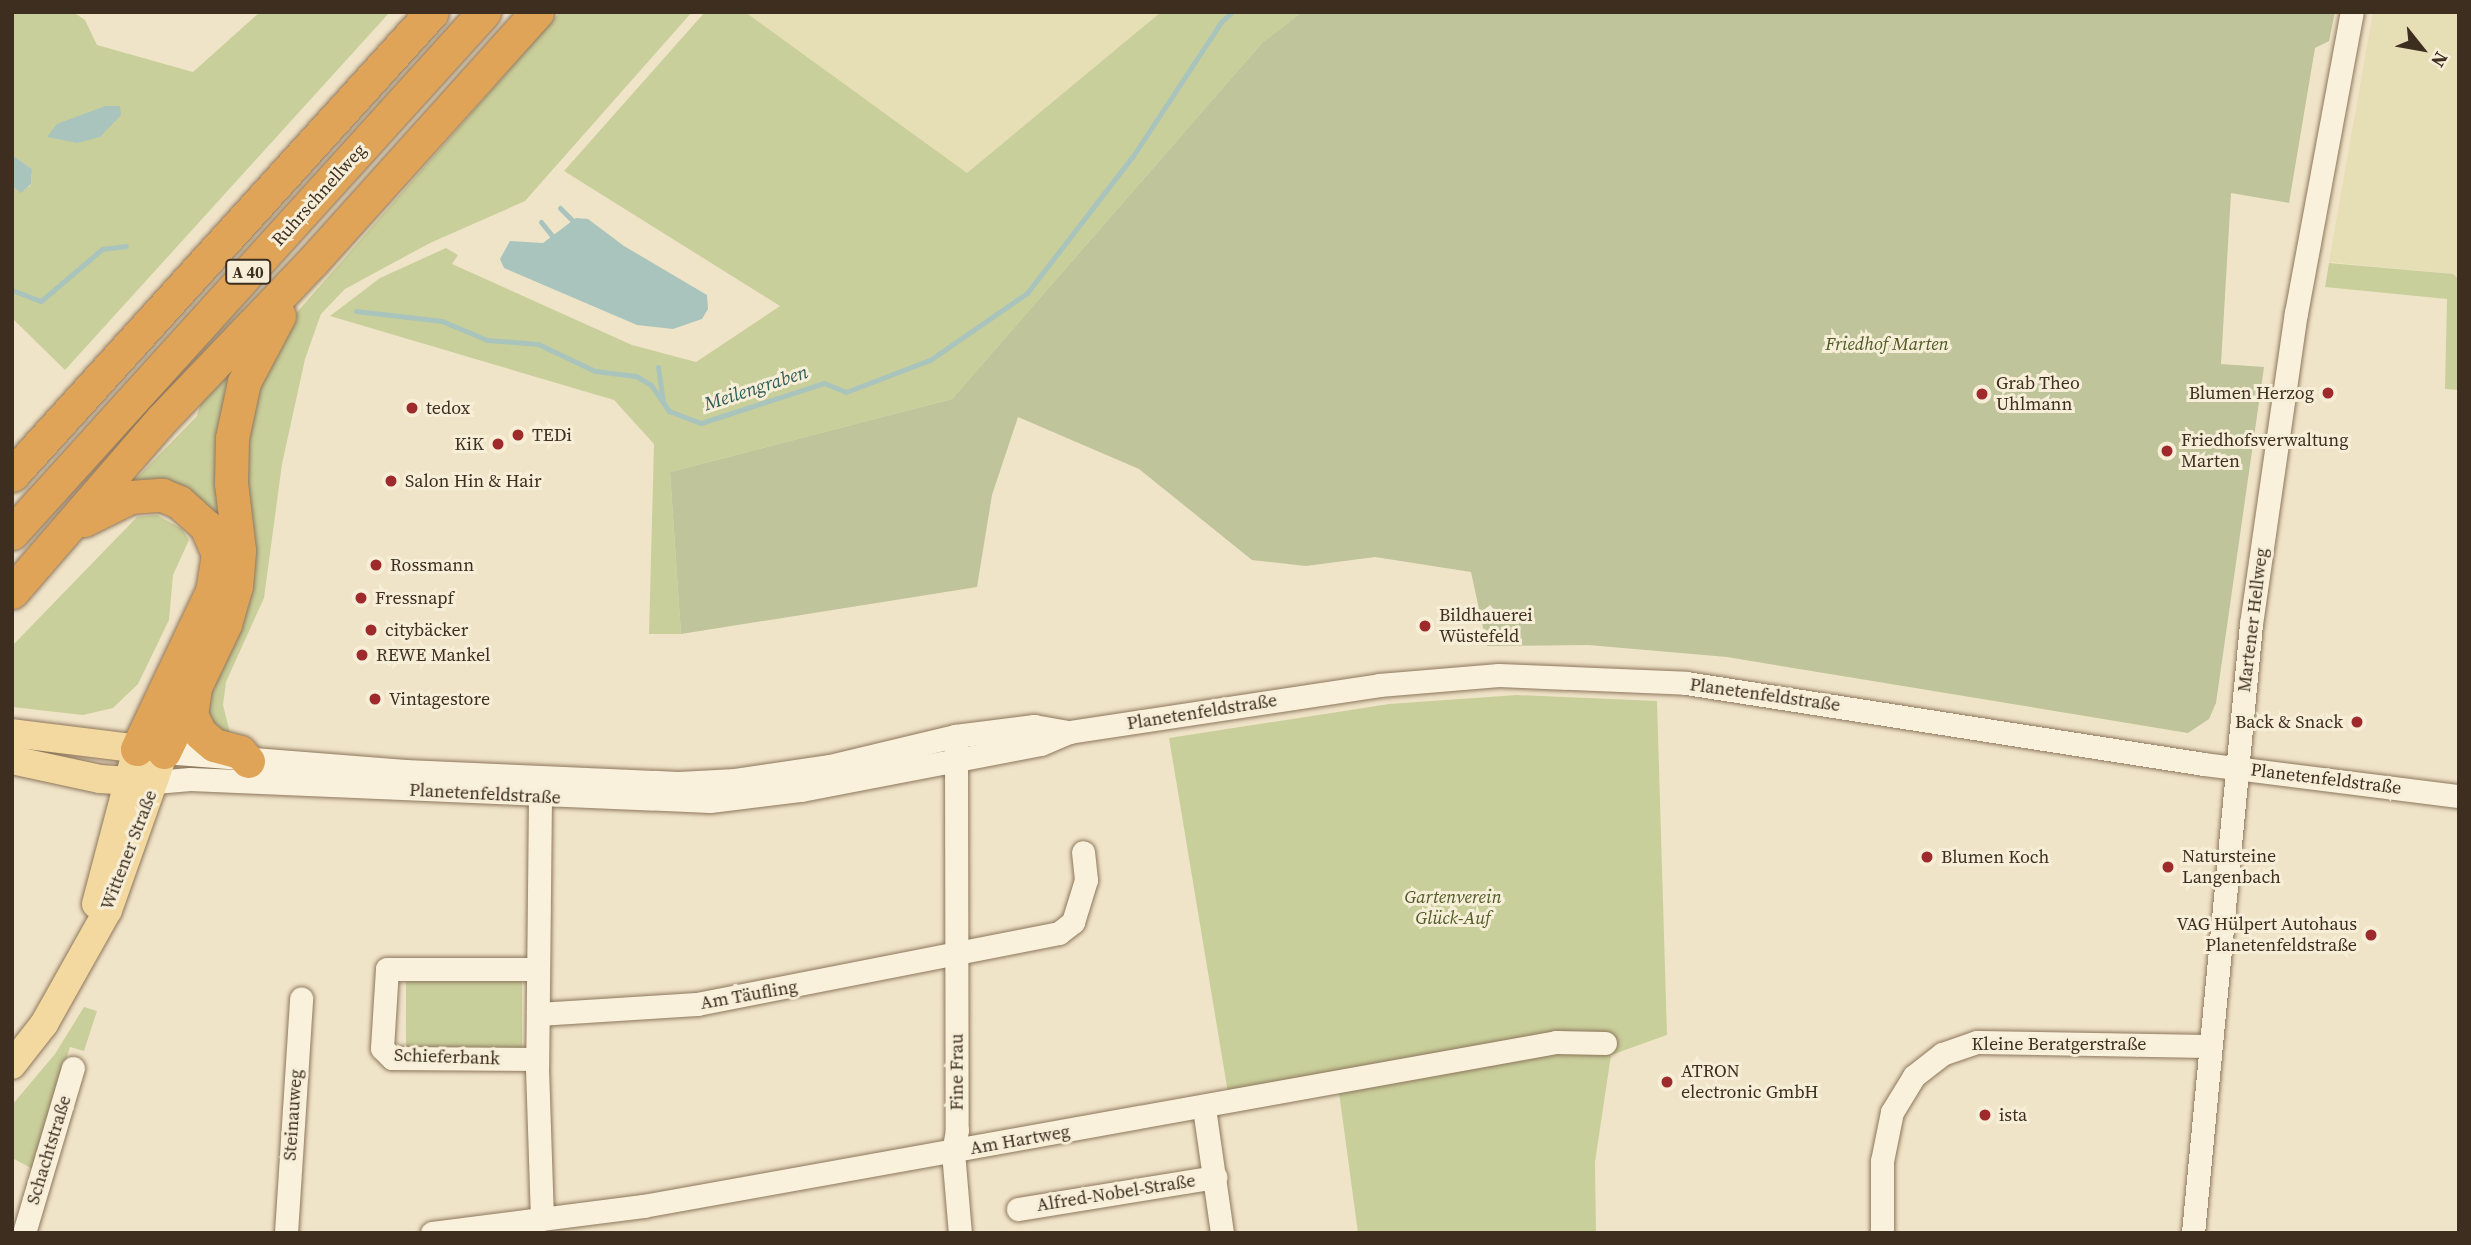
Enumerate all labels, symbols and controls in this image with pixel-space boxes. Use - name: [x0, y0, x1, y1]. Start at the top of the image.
- north arrow: [2387, 14, 2457, 84]
- text: N: [2425, 47, 2455, 72]
- street label: Ruhrschnellweg: [268, 140, 370, 250]
- road number: A 40: [224, 260, 272, 284]
- park label: Friedhof Marten: [1825, 333, 1949, 355]
- water label: Meilengraben: [701, 360, 811, 416]
- place label: Grab Theo Uhlmann: [1996, 373, 2080, 416]
- place label: Blumen Herzog: [2189, 382, 2314, 404]
- marker: Blumen Herzog: [2320, 385, 2336, 401]
- marker: Grab Theo Uhlmann: [1974, 386, 1990, 402]
- place label: tedox: [426, 397, 470, 419]
- marker: tedox: [404, 400, 420, 416]
- place label: TEDi: [532, 424, 572, 446]
- marker: TEDi: [510, 427, 526, 443]
- place label: Friedhofsverwaltung Marten: [2181, 430, 2349, 472]
- place label: KiK: [455, 433, 484, 455]
- marker: KiK: [490, 436, 506, 452]
- marker: Friedhofsverwaltung Marten: [2159, 443, 2175, 459]
- place label: Salon Hin & Hair: [405, 470, 541, 492]
- marker: Salon Hin & Hair: [383, 473, 399, 489]
- street label: Martener Hellweg: [2233, 547, 2273, 693]
- place label: Rossmann: [390, 554, 474, 576]
- marker: Rossmann: [368, 557, 384, 573]
- place label: Fressnapf: [375, 587, 454, 609]
- marker: Fressnapf: [353, 590, 369, 606]
- place label: Bildhauerei Wüstefeld: [1439, 605, 1533, 648]
- marker: Bildhauerei Wüstefeld: [1417, 618, 1433, 634]
- place label: citybäcker: [385, 619, 468, 641]
- marker: citybäcker: [363, 622, 379, 638]
- place label: REWE Mankel: [376, 644, 490, 666]
- marker: REWE Mankel: [354, 647, 370, 663]
- street label: Planetenfeldstraße: [1688, 674, 1842, 716]
- place label: Vintagestore: [389, 688, 490, 710]
- street label: Planetenfeldstraße: [1125, 689, 1279, 735]
- marker: Vintagestore: [367, 691, 383, 707]
- place label: Back & Snack: [2235, 711, 2343, 733]
- marker: Back & Snack: [2349, 714, 2365, 730]
- street label: Planetenfeldstraße: [2249, 759, 2403, 799]
- street label: Planetenfeldstraße: [409, 779, 561, 809]
- street label: Wittener Straße: [96, 787, 162, 913]
- place label: Blumen Koch: [1941, 846, 2049, 868]
- place label: Natursteine Langenbach: [2182, 846, 2281, 888]
- marker: Blumen Koch: [1919, 849, 1935, 865]
- marker: Natursteine Langenbach: [2160, 859, 2176, 875]
- park label: Gartenverein Glück-Auf: [1404, 887, 1502, 930]
- place label: VAG Hülpert Autohaus Planetenfeldstraße: [2176, 914, 2357, 956]
- marker: VAG Hülpert Autohaus Planetenfeldstraße: [2363, 927, 2379, 943]
- street label: Am Täufling: [698, 976, 800, 1014]
- street label: Kleine Beratgerstraße: [1972, 1033, 2146, 1055]
- street label: Fine Frau: [946, 1034, 968, 1110]
- street label: Schieferbank: [394, 1044, 500, 1070]
- place label: ATRON electronic GmbH: [1681, 1061, 1818, 1104]
- street label: Steinauweg: [279, 1069, 307, 1161]
- marker: ATRON electronic GmbH: [1659, 1074, 1675, 1090]
- street label: Schachtstraße: [22, 1093, 76, 1207]
- place label: ista: [1999, 1104, 2027, 1126]
- marker: ista: [1977, 1107, 1993, 1123]
- street label: Am Hartweg: [968, 1121, 1072, 1159]
- street label: Alfred-Nobel-Straße: [1035, 1170, 1197, 1216]

